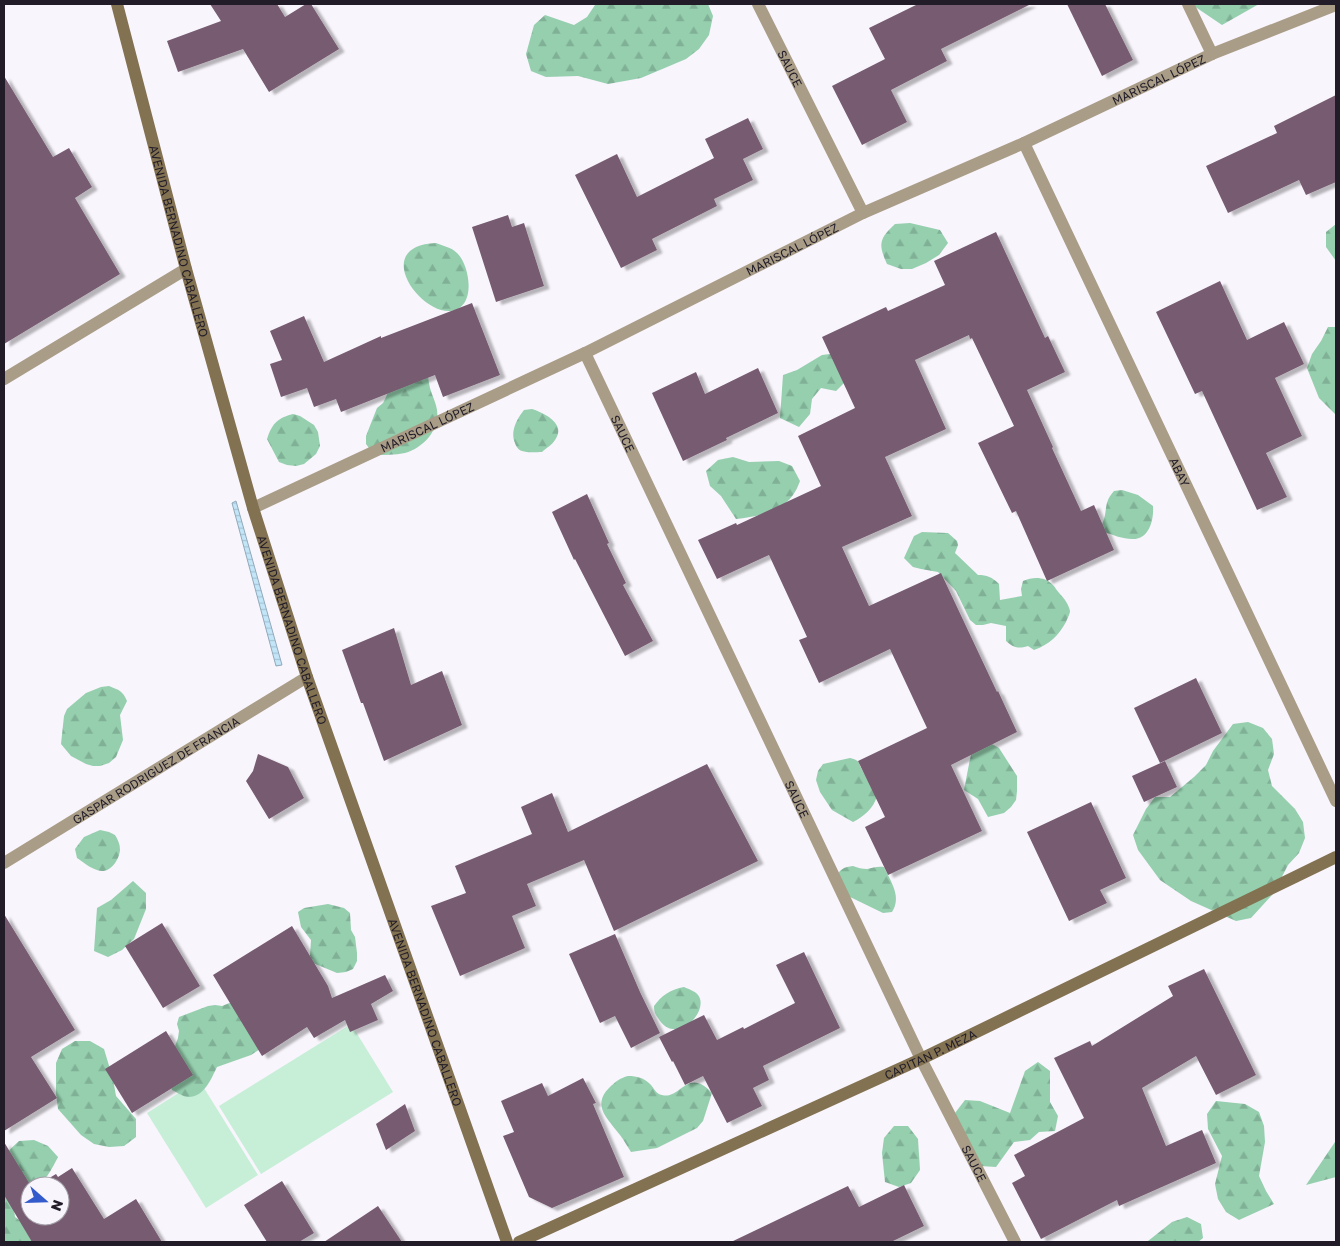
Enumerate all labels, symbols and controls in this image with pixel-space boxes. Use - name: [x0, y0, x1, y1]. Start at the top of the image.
- street label: SAUCE: [775, 47, 806, 89]
- street label: MARISCAL LÓPEZ: [1109, 51, 1208, 108]
- street label: AVENIDA BERNADINO CABALLERO: [146, 143, 212, 339]
- street label: MARISCAL LÓPEZ: [743, 219, 841, 278]
- street label: MARISCAL LÓPEZ: [378, 399, 476, 455]
- street label: SAUCE: [608, 412, 639, 454]
- street label: ABAY: [1167, 455, 1193, 489]
- street label: AVENIDA BERNADINO CABALLERO: [255, 533, 331, 726]
- street label: GASPAR RODRIGUEZ DE FRANCIA: [69, 713, 242, 827]
- street label: SAUCE: [782, 778, 813, 820]
- street label: AVENIDA BERNADINO CABALLERO: [385, 916, 466, 1108]
- street label: CAPITAN P. MEZA: [882, 1026, 979, 1082]
- street label: SAUCE: [959, 1142, 990, 1184]
- north arrow: [20, 1176, 70, 1226]
- text: N: [48, 1198, 67, 1214]

